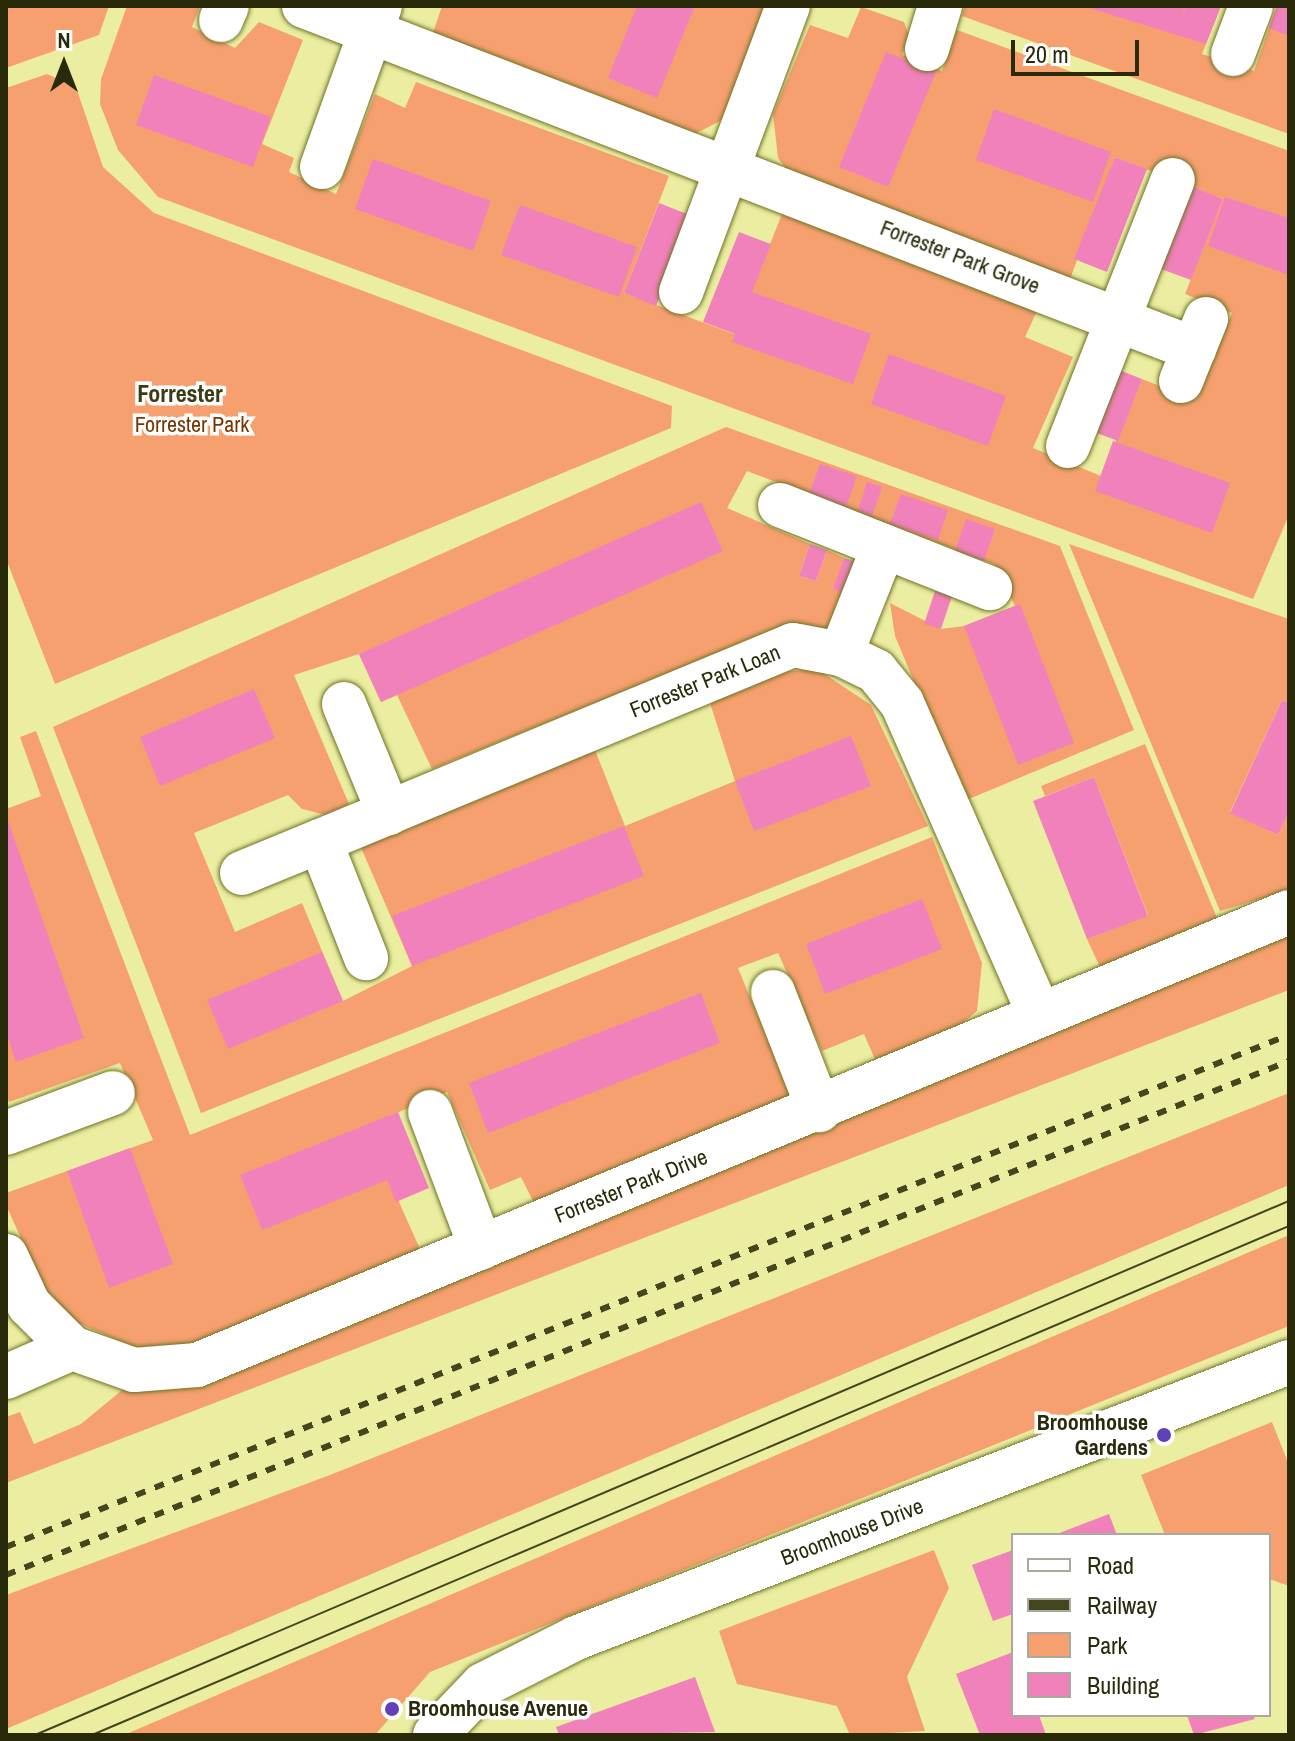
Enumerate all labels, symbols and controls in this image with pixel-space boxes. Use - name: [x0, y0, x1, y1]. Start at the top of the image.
- north arrow: [24, 24, 104, 104]
- scale bar: [1015, 24, 1143, 74]
- text: N: [57, 25, 71, 55]
- text: 20 m: [1025, 38, 1069, 70]
- street label: Forrester Park Grove: [877, 214, 1043, 300]
- district label: Forrester: [137, 380, 223, 408]
- park label: Forrester Park: [135, 412, 249, 438]
- street label: Forrester Park Loan: [626, 639, 784, 723]
- street label: Forrester Park Drive: [551, 1143, 711, 1229]
- place label: Broomhouse Gardens: [1037, 1409, 1148, 1460]
- marker: Broomhouse Gardens: [1155, 1426, 1173, 1444]
- street label: Broomhouse Drive: [777, 1493, 927, 1571]
- legend: [1011, 1533, 1271, 1717]
- text: Road: [1087, 1549, 1134, 1581]
- text: Railway: [1087, 1589, 1157, 1621]
- text: Park: [1087, 1629, 1127, 1661]
- text: Building: [1087, 1669, 1159, 1701]
- place label: Broomhouse Avenue: [408, 1696, 589, 1722]
- marker: Broomhouse Avenue: [383, 1700, 401, 1718]

